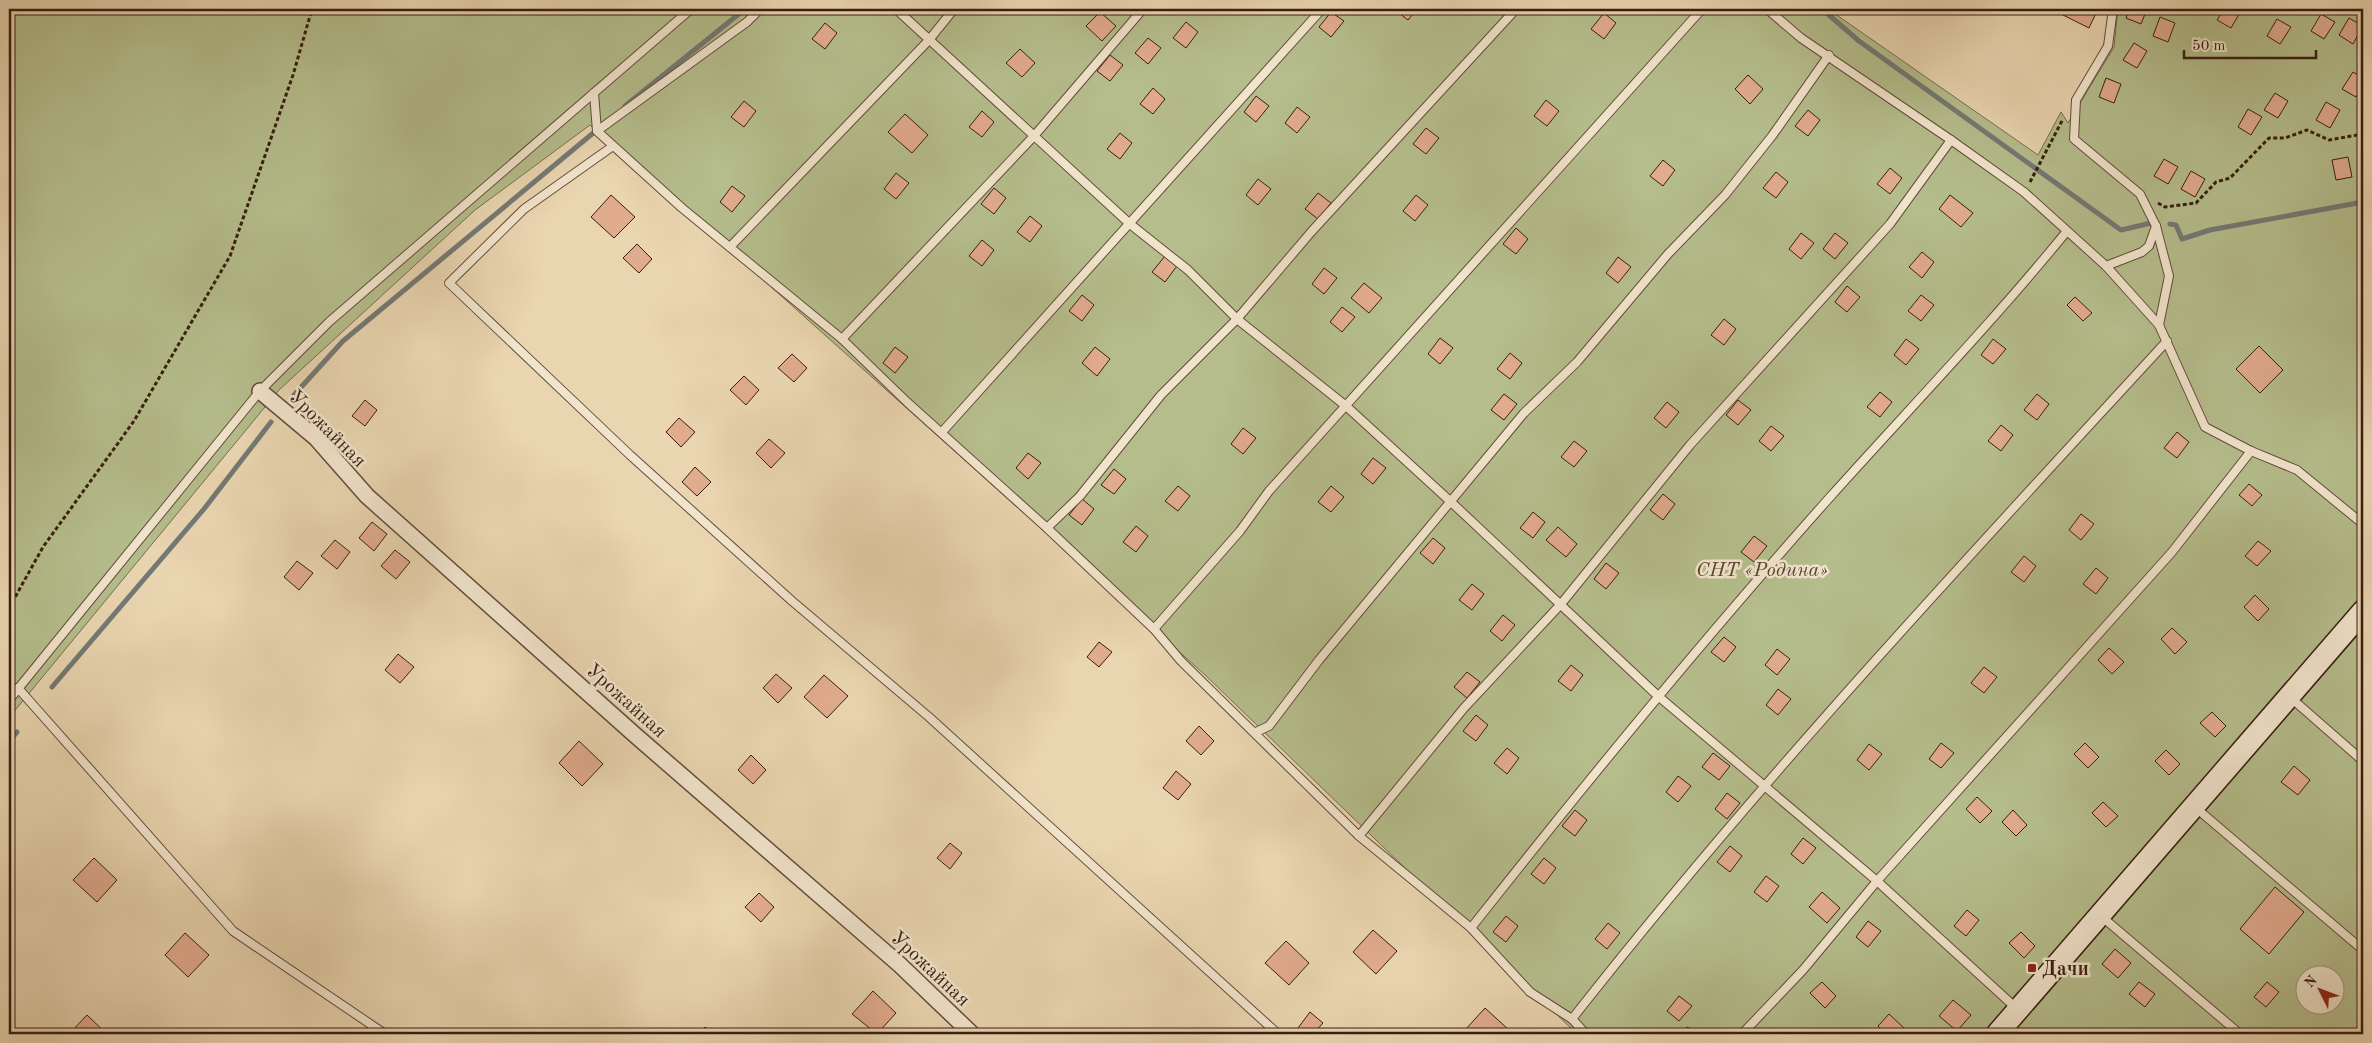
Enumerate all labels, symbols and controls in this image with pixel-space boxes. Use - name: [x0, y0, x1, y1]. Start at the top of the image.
- scale bar: [2184, 28, 2317, 60]
- text: 50 m: [2192, 39, 2226, 54]
- street label: Урожайная: [284, 387, 369, 472]
- park label: СНТ «Родина»: [1696, 561, 1828, 581]
- street label: Урожайная: [582, 661, 670, 742]
- street label: Урожайная: [886, 928, 973, 1011]
- place label: Дачи: [2042, 960, 2089, 980]
- marker: Дачи: [2026, 962, 2038, 974]
- north arrow: [2294, 966, 2344, 1016]
- text: N: [2302, 973, 2320, 991]

